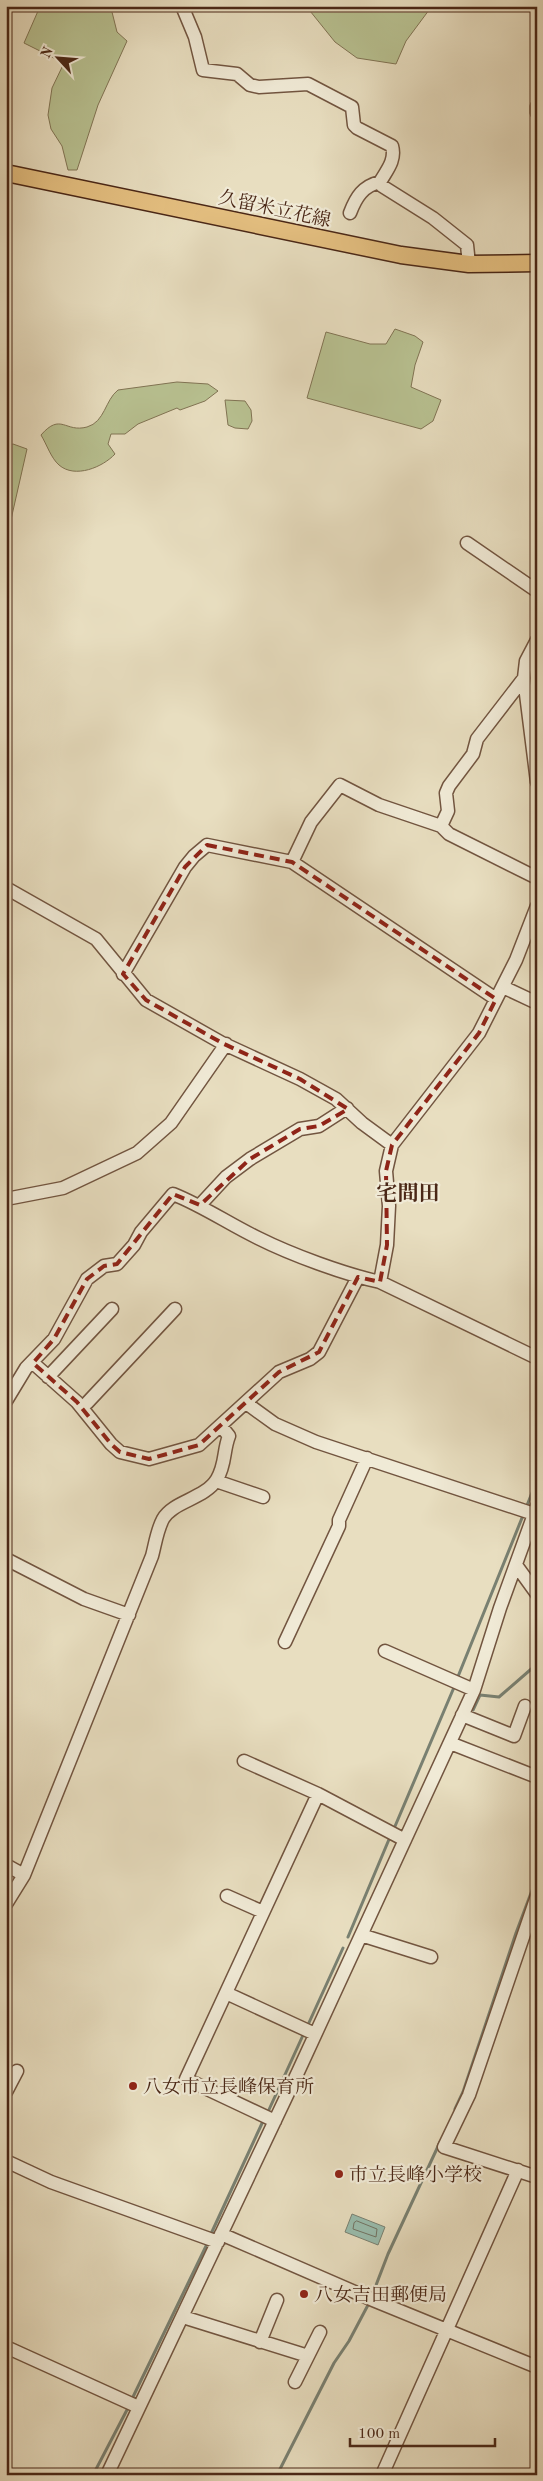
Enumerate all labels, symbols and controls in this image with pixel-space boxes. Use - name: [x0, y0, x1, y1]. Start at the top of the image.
- north arrow: [32, 32, 82, 82]
- text: N: [39, 45, 56, 61]
- street label: 久留米立花線: [217, 187, 333, 232]
- district label: 宅間田: [377, 1182, 440, 1205]
- place label: 八女市立長峰保育所: [143, 2076, 314, 2098]
- marker: 八女市立長峰保育所: [127, 2080, 139, 2092]
- place label: 市立長峰小学校: [349, 2165, 482, 2186]
- marker: 市立長峰小学校: [333, 2168, 345, 2180]
- place label: 八女吉田郵便局: [314, 2284, 447, 2306]
- marker: 八女吉田郵便局: [298, 2288, 310, 2300]
- scale bar: [350, 2416, 496, 2448]
- text: 100 m: [358, 2427, 400, 2442]

